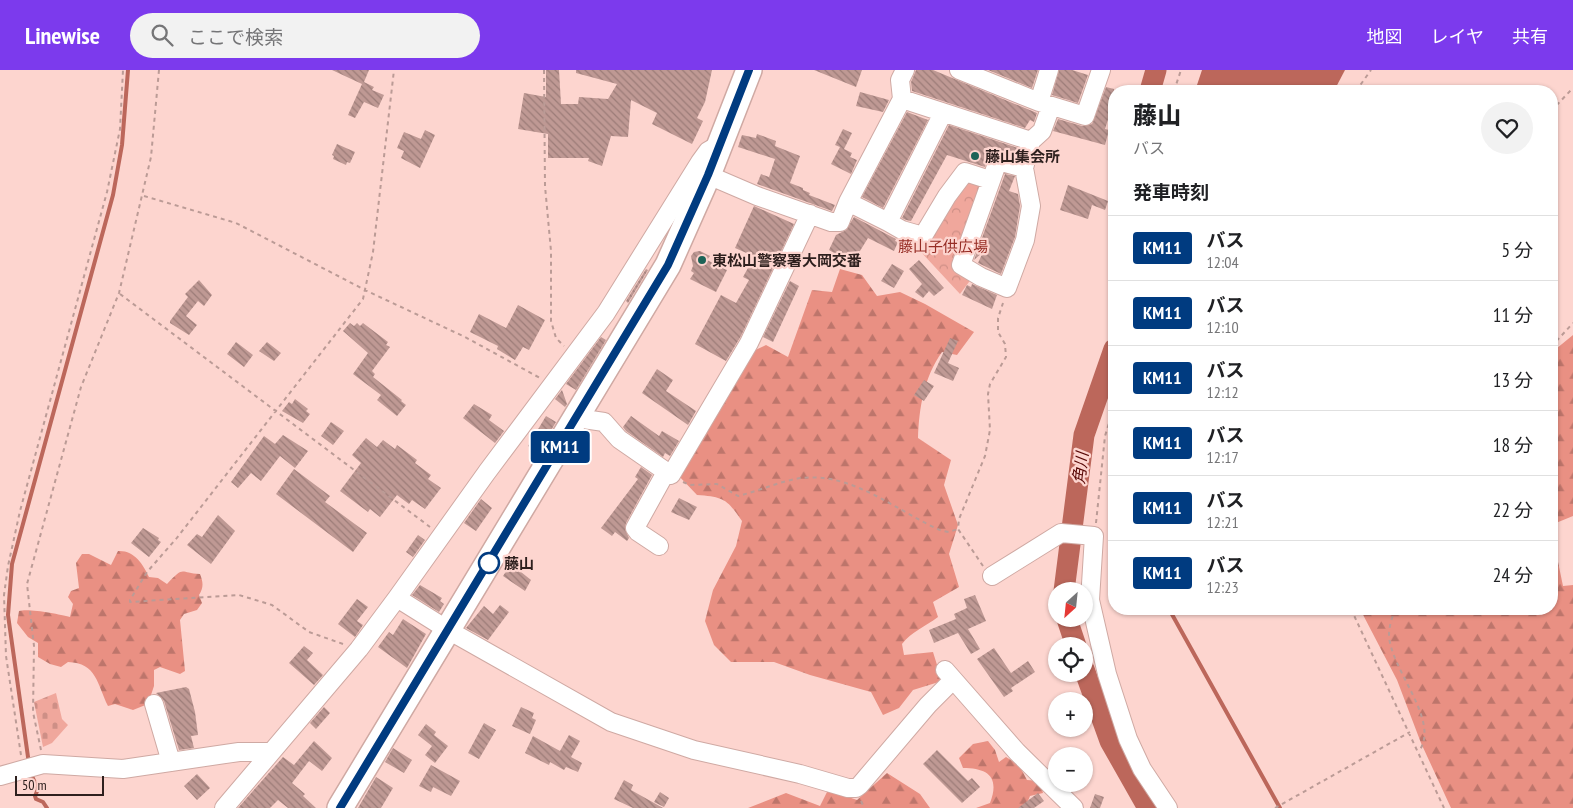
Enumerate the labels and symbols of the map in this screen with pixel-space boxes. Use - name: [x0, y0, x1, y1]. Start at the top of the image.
- place label: 藤山集会所: [985, 147, 1060, 166]
- marker: 藤山集会所: [969, 150, 981, 162]
- park label: 藤山子供広場: [898, 237, 988, 256]
- place label: 東松山警察署大岡交番: [712, 251, 862, 270]
- marker: 東松山警察署大岡交番: [696, 254, 708, 266]
- line badge: KM11: [525, 431, 595, 463]
- water label: 角川: [1068, 449, 1092, 485]
- marker: 藤山: [478, 552, 500, 574]
- place label: 藤山: [504, 554, 534, 573]
- north arrow: [1048, 582, 1092, 628]
- scale bar: [15, 773, 104, 796]

